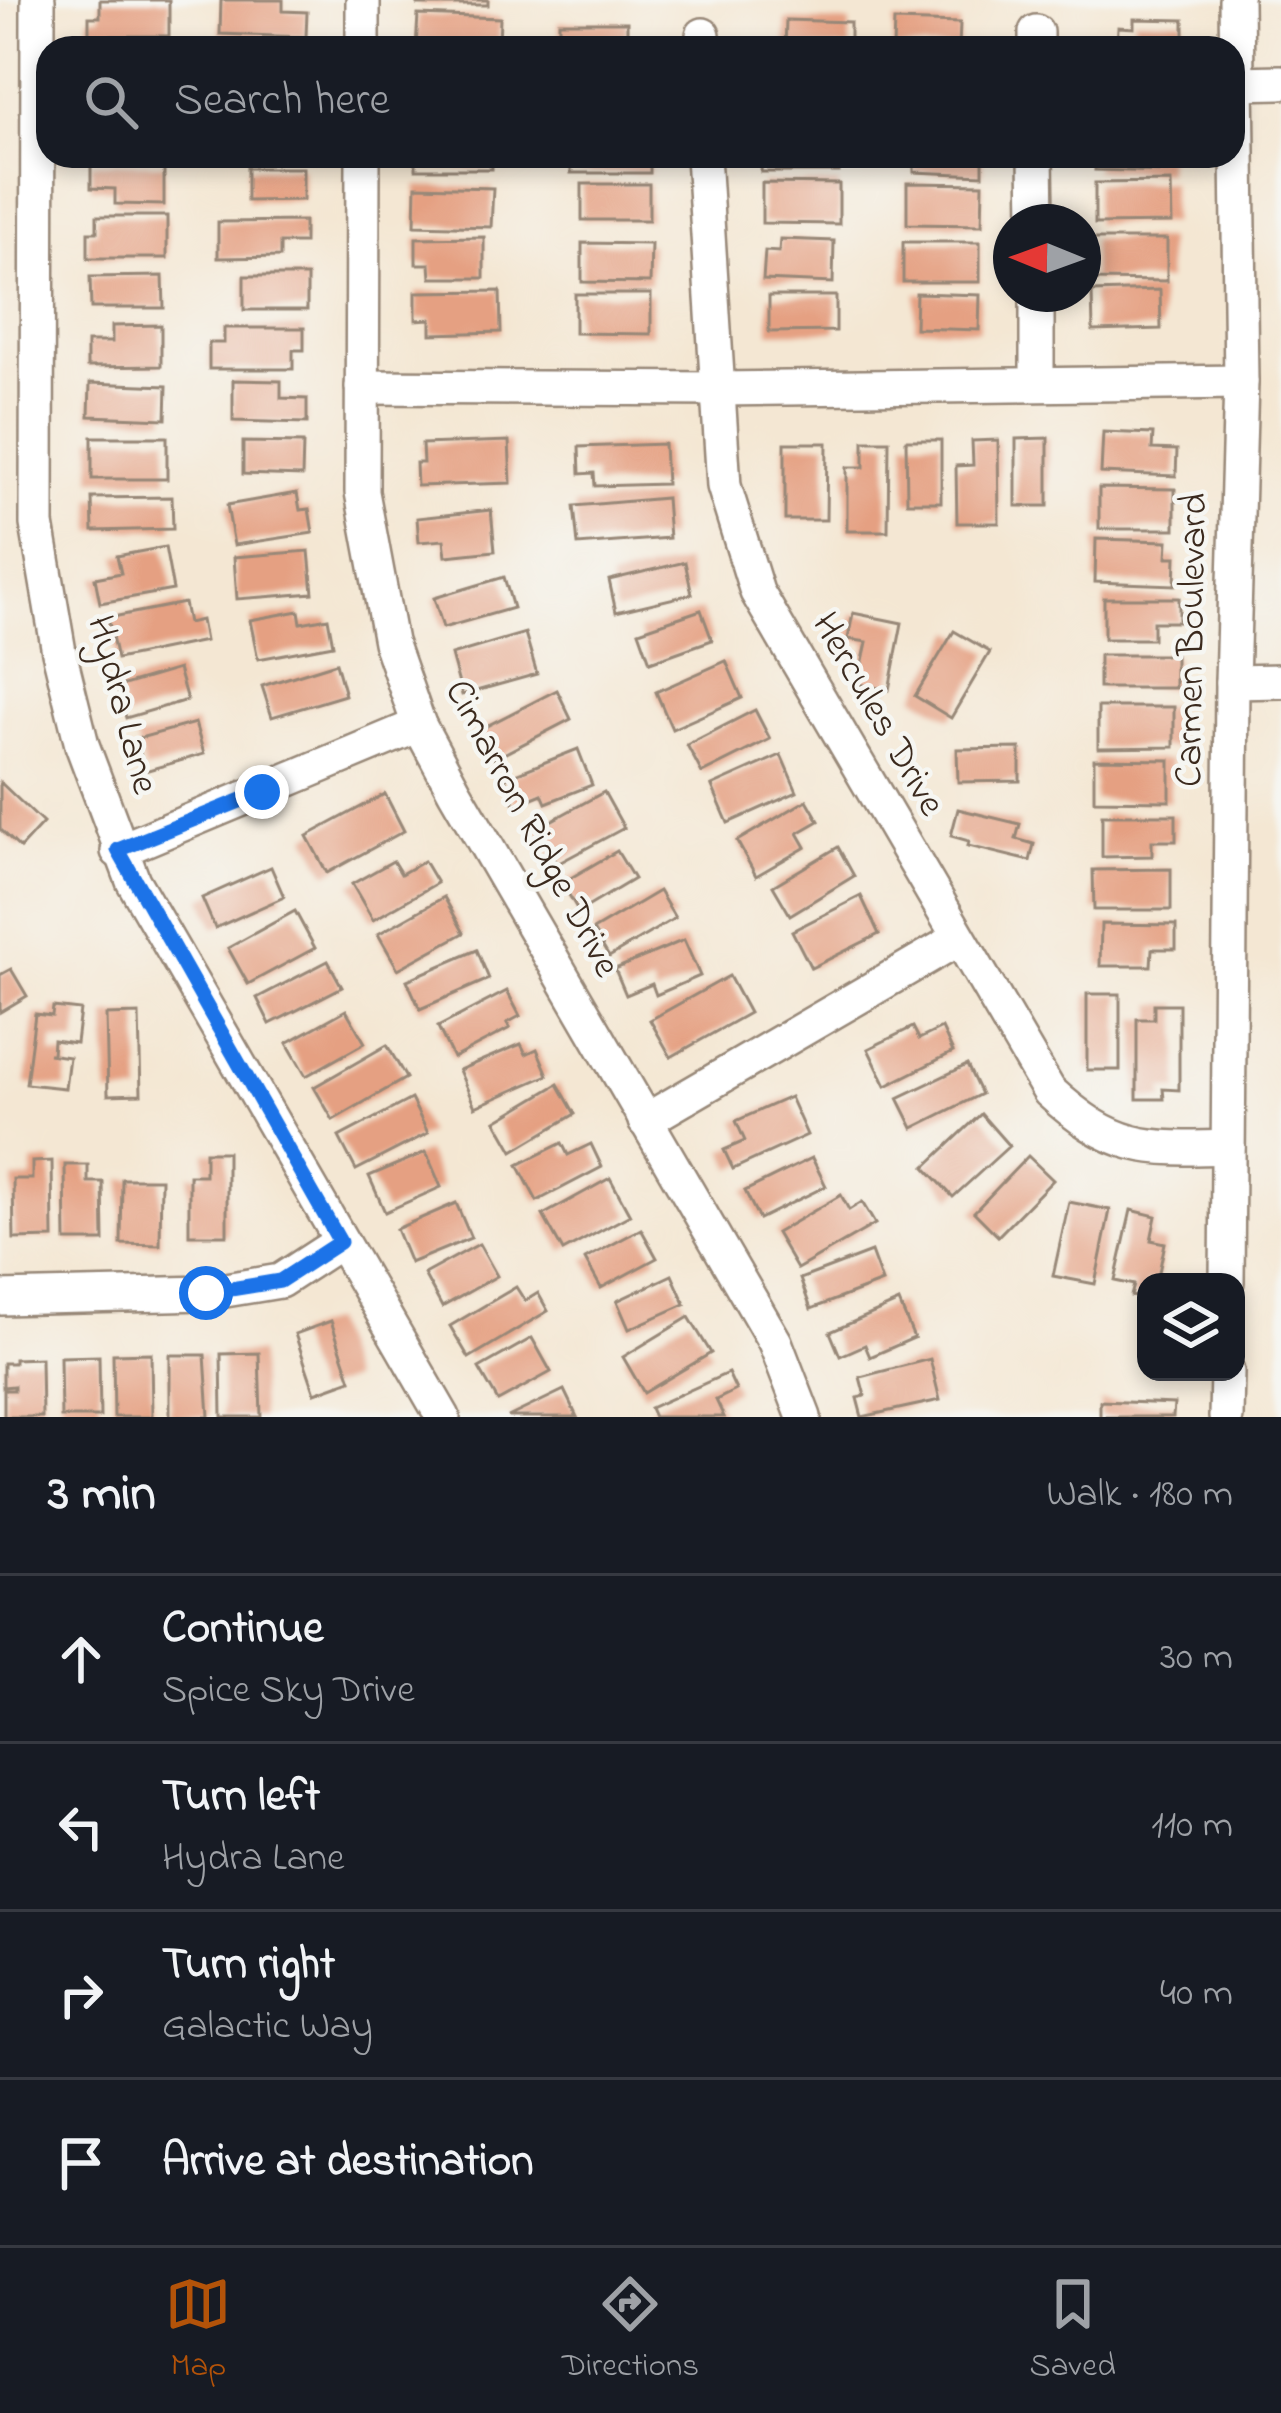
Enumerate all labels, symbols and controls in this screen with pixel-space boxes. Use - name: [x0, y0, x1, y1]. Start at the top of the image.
- search box: [36, 36, 1245, 168]
- icon: search: [78, 69, 144, 135]
- text: Search here: [174, 69, 390, 135]
- north arrow: [993, 204, 1101, 312]
- street label: Carmen Boulevard: [1162, 492, 1224, 788]
- street label: Hercules Drive: [796, 603, 959, 828]
- street label: Hydra Lane: [70, 609, 172, 801]
- street label: Cimarron Ridge Drive: [428, 670, 634, 988]
- route end: [235, 765, 289, 819]
- route start: [179, 1266, 233, 1320]
- map controls: [1137, 1273, 1245, 1381]
- button: layers: [1137, 1273, 1245, 1381]
- text: 3 min: [48, 1458, 156, 1533]
- text: Walk · 180 m: [1046, 1467, 1233, 1524]
- text: Continue: [162, 1597, 323, 1663]
- icon: ahead: [48, 1626, 114, 1692]
- text: 30 m: [1160, 1630, 1233, 1687]
- text: Spice Sky Drive: [162, 1663, 415, 1720]
- text: Turn left: [162, 1765, 320, 1831]
- icon: left: [48, 1794, 114, 1860]
- text: 110 m: [1151, 1798, 1233, 1855]
- text: Hydra Lane: [162, 1831, 345, 1888]
- text: Turn right: [162, 1933, 335, 1999]
- icon: right: [48, 1962, 114, 2028]
- text: 40 m: [1160, 1966, 1233, 2023]
- text: Galactic Way: [162, 1999, 373, 2056]
- icon: arrive: [48, 2130, 114, 2196]
- text: Arrive at destination: [162, 2130, 533, 2196]
- tab: Map: [165, 2271, 231, 2391]
- tab: Directions: [562, 2271, 699, 2391]
- tab: Saved: [1030, 2271, 1116, 2391]

